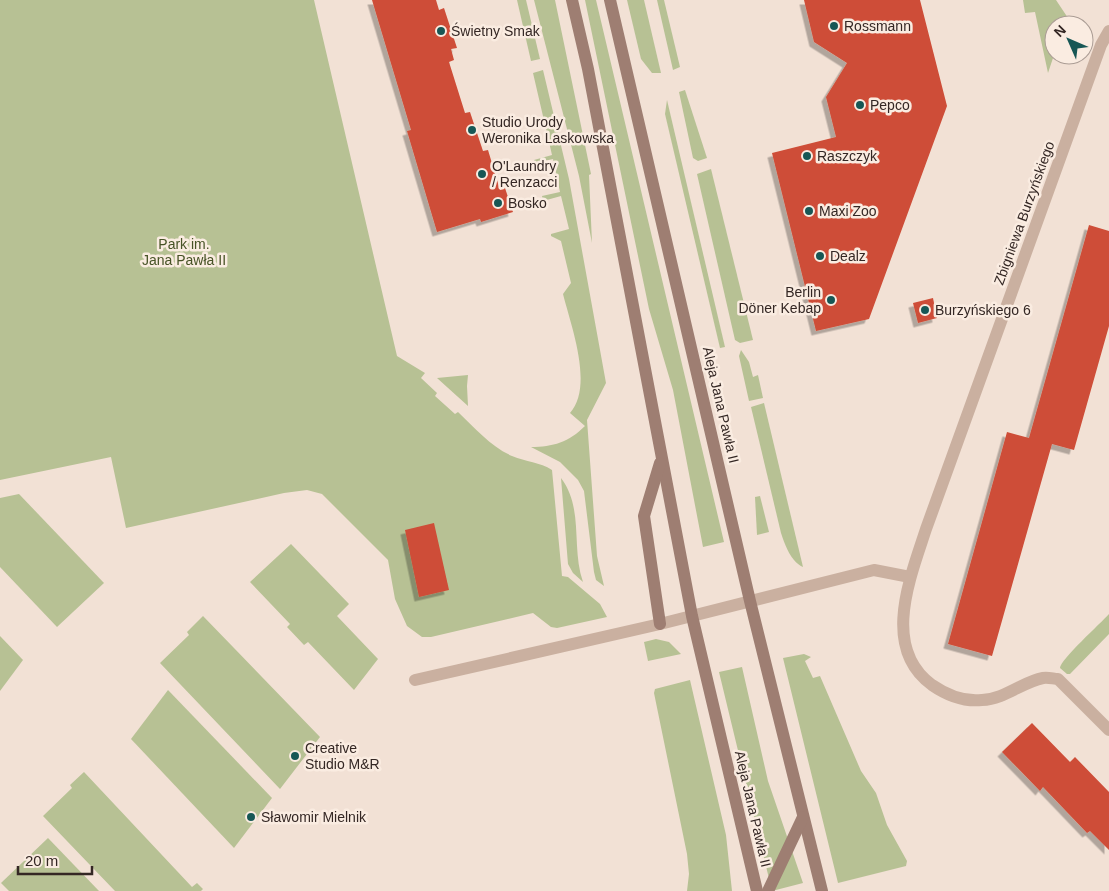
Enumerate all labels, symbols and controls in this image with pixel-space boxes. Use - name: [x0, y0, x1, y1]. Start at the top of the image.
- north arrow: [1044, 15, 1094, 65]
- place label: Rossmann: [844, 18, 911, 34]
- marker: Rossmann: [828, 20, 840, 32]
- place label: Świetny Smak: [451, 22, 541, 39]
- text: N: [1051, 22, 1069, 40]
- marker: Świetny Smak: [435, 25, 447, 37]
- place label: Pepco: [870, 97, 910, 113]
- marker: Pepco: [854, 99, 866, 111]
- place label: Studio Urody Weronika Laskowska: [482, 114, 614, 146]
- marker: Studio Urody Weronika Laskowska: [466, 124, 478, 136]
- street label: Zbigniewa Burzyńskiego: [991, 139, 1058, 287]
- place label: Raszczyk: [817, 148, 878, 164]
- marker: Raszczyk: [801, 150, 813, 162]
- place label: O'Laundry / Renzacci: [492, 158, 557, 190]
- marker: O'Laundry / Renzacci: [476, 168, 488, 180]
- place label: Bosko: [508, 195, 547, 211]
- marker: Bosko: [492, 197, 504, 209]
- place label: Maxi Zoo: [819, 203, 877, 219]
- marker: Maxi Zoo: [803, 205, 815, 217]
- park label: Park im. Jana Pawła II: [142, 236, 226, 268]
- place label: Dealz: [830, 248, 866, 264]
- marker: Dealz: [814, 250, 826, 262]
- place label: Berlin Döner Kebap: [738, 284, 821, 316]
- marker: Berlin Döner Kebap: [825, 294, 837, 306]
- place label: Burzyńskiego 6: [935, 302, 1031, 318]
- marker: Burzyńskiego 6: [919, 304, 931, 316]
- street label: Aleja Jana Pawła II: [700, 345, 742, 465]
- place label: Creative Studio M&R: [305, 740, 380, 772]
- street label: Aleja Jana Pawła II: [732, 749, 774, 869]
- marker: Creative Studio M&R: [289, 750, 301, 762]
- place label: Sławomir Mielnik: [261, 809, 367, 825]
- marker: Sławomir Mielnik: [245, 811, 257, 823]
- scale bar: [18, 844, 91, 876]
- text: 20 m: [25, 852, 58, 869]

